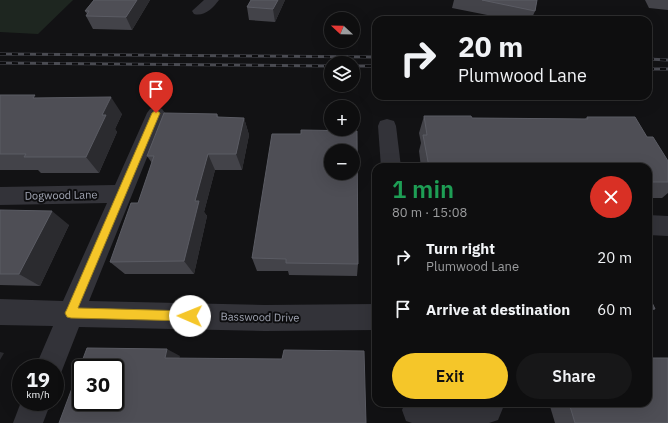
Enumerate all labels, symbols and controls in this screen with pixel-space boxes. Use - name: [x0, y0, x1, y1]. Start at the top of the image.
- north arrow: [324, 12, 360, 48]
- map controls: [324, 12, 360, 180]
- text: 20 m: [458, 28, 523, 65]
- icon: right: [392, 32, 444, 84]
- button: layers: [324, 56, 360, 92]
- text: Plumwood Lane: [458, 64, 587, 87]
- pin: [139, 72, 173, 113]
- icon: arrive: [145, 78, 167, 100]
- button: +: [324, 100, 360, 136]
- button: −: [324, 144, 360, 180]
- text: 1 min: [392, 173, 454, 205]
- button: close: [590, 176, 632, 218]
- street label: Dogwood Lane: [25, 187, 97, 203]
- text: 80 m · 15:08: [392, 204, 467, 221]
- text: Turn right: [426, 239, 495, 258]
- icon: right: [392, 246, 414, 268]
- text: 20 m: [597, 248, 632, 267]
- text: Plumwood Lane: [426, 258, 519, 275]
- position arrow: [169, 295, 211, 337]
- icon: arrive: [392, 298, 414, 320]
- text: Arrive at destination: [426, 300, 570, 319]
- text: 60 m: [597, 300, 632, 319]
- street label: Basswood Drive: [220, 309, 300, 325]
- button: Exit: [392, 353, 508, 399]
- button: Share: [516, 353, 632, 399]
- speed limit sign: 30: [72, 359, 124, 411]
- text: 19: [26, 366, 50, 393]
- text: km/h: [26, 388, 50, 401]

